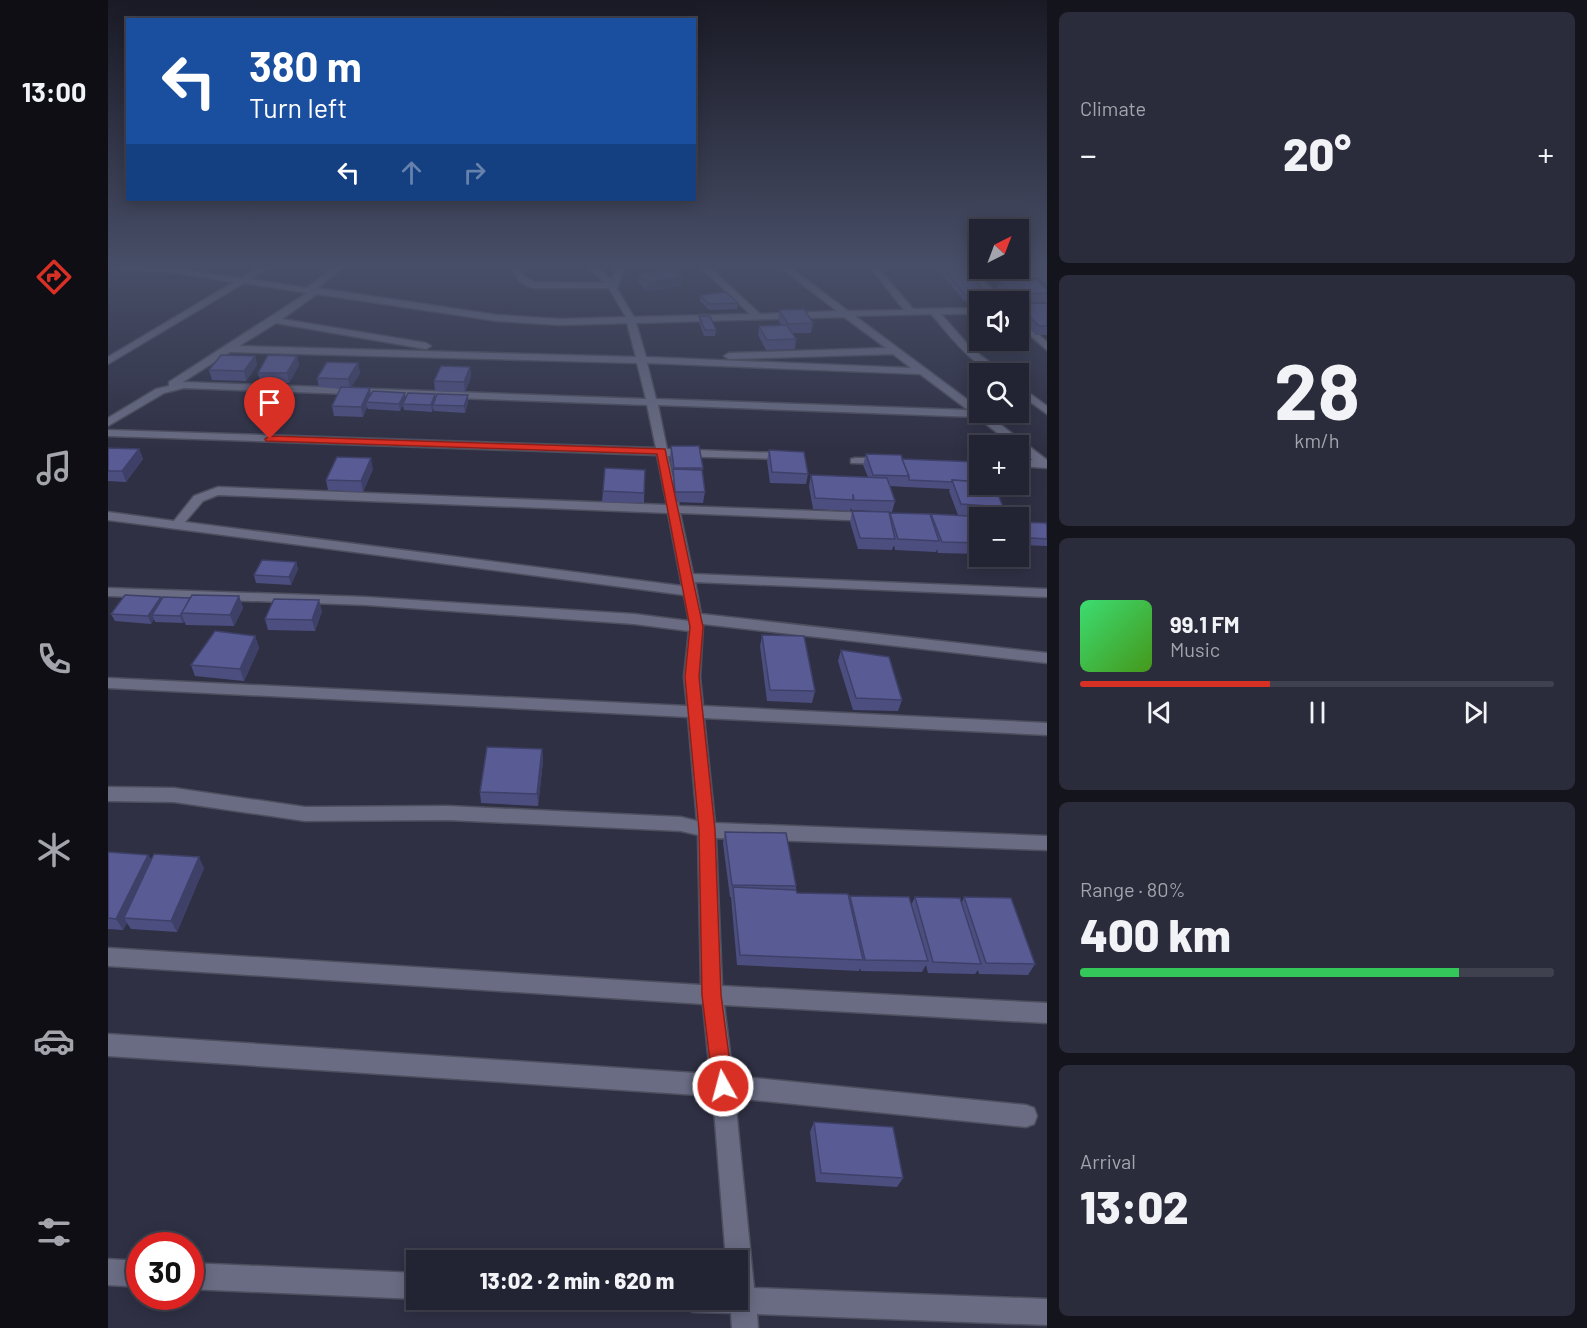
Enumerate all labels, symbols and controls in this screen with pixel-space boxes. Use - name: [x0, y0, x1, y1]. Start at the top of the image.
- text: 380 m: [249, 40, 362, 90]
- icon: left: [150, 42, 228, 120]
- text: 13:00: [22, 75, 86, 107]
- text: Turn left: [249, 91, 347, 123]
- text: Climate: [1080, 96, 1146, 120]
- text: 20°: [1283, 126, 1351, 180]
- text: −: [1080, 134, 1097, 174]
- text: +: [1538, 134, 1554, 174]
- icon: left: [332, 156, 365, 189]
- icon: ahead: [395, 156, 428, 189]
- icon: right: [458, 156, 491, 189]
- north arrow: [969, 219, 1029, 279]
- map controls: [969, 219, 1029, 567]
- icon: directions: [33, 256, 75, 298]
- button: sound: [969, 291, 1029, 351]
- text: 28: [1274, 342, 1360, 436]
- button: search: [969, 363, 1029, 423]
- pin: [244, 377, 295, 439]
- icon: arrive: [253, 386, 286, 419]
- text: km/h: [1294, 428, 1340, 452]
- button: +: [969, 435, 1029, 495]
- icon: music: [33, 447, 75, 489]
- button: −: [969, 507, 1029, 567]
- text: 99.1 FM: [1170, 611, 1240, 637]
- text: Music: [1170, 637, 1220, 661]
- icon: phone: [33, 638, 75, 680]
- icon: previous: [1143, 696, 1176, 729]
- icon: pause: [1301, 696, 1334, 729]
- icon: next: [1459, 696, 1492, 729]
- icon: climate: [33, 829, 75, 871]
- text: Range · 80%: [1080, 877, 1185, 901]
- text: 400 km: [1080, 907, 1231, 961]
- icon: car: [33, 1020, 75, 1062]
- position arrow: [691, 1054, 755, 1118]
- text: Arrival: [1080, 1149, 1136, 1173]
- text: 13:02: [1080, 1179, 1189, 1233]
- icon: filters: [33, 1211, 75, 1253]
- speed limit sign: 30: [126, 1232, 204, 1310]
- text: 13:02 · 2 min · 620 m: [480, 1267, 674, 1293]

